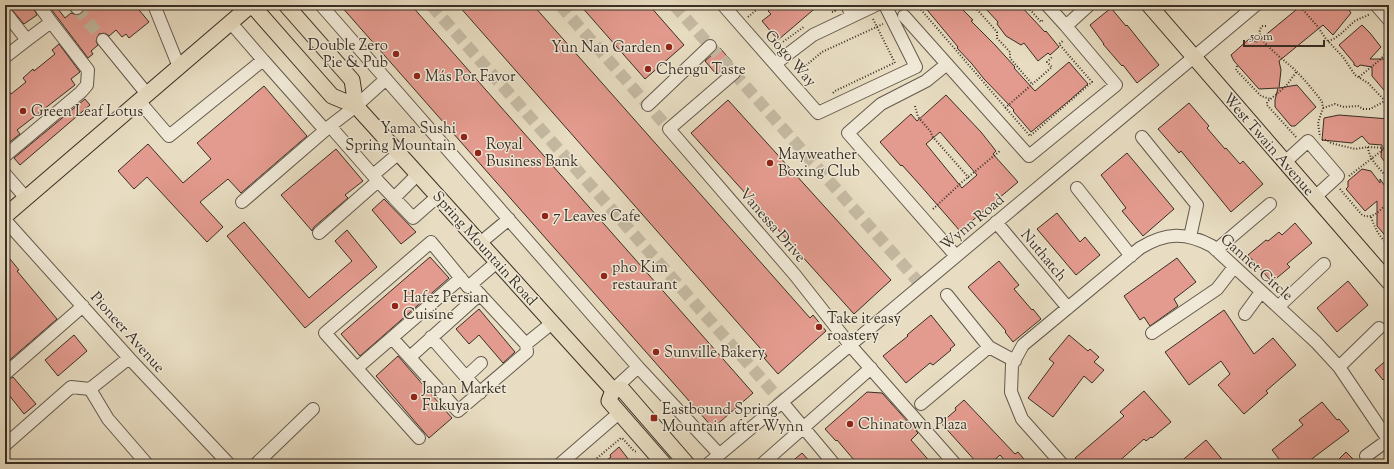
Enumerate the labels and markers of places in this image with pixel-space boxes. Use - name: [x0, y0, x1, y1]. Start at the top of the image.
- place label: Double Zero Pie & Pub: [308, 36, 388, 74]
- place label: Yun Nan Garden: [551, 38, 661, 59]
- marker: Yun Nan Garden: [664, 42, 674, 52]
- marker: Double Zero Pie & Pub: [391, 49, 401, 59]
- place label: Chengu Taste: [656, 60, 746, 81]
- marker: Chengu Taste: [643, 64, 653, 74]
- place label: Más Por Favor: [425, 67, 516, 88]
- marker: Más Por Favor: [412, 71, 422, 81]
- place label: Green Leaf Lotus: [31, 102, 143, 123]
- marker: Green Leaf Lotus: [18, 106, 28, 116]
- place label: Yama Sushi Spring Mountain: [345, 119, 456, 157]
- marker: Yama Sushi Spring Mountain: [459, 132, 469, 142]
- place label: Royal Business Bank: [486, 135, 578, 173]
- place label: Mayweather Boxing Club: [778, 145, 860, 183]
- marker: Royal Business Bank: [473, 148, 483, 158]
- marker: Mayweather Boxing Club: [765, 158, 775, 168]
- place label: 7 Leaves Cafe: [553, 207, 641, 228]
- marker: 7 Leaves Cafe: [540, 211, 550, 221]
- place label: pho Kim restaurant: [612, 258, 677, 296]
- marker: pho Kim restaurant: [599, 271, 609, 281]
- place label: Hafez Persian Cuisine: [403, 288, 489, 326]
- marker: Hafez Persian Cuisine: [390, 301, 400, 311]
- place label: Take it easy roastery: [827, 309, 902, 347]
- marker: Take it easy roastery: [814, 322, 824, 332]
- place label: Sunville Bakery: [664, 343, 765, 364]
- marker: Sunville Bakery: [651, 347, 661, 357]
- place label: Japan Market Fukuya: [421, 379, 506, 417]
- marker: Japan Market Fukuya: [409, 392, 419, 402]
- place label: Eastbound Spring Mountain after Wynn: [662, 400, 804, 438]
- marker: Eastbound Spring Mountain after Wynn: [649, 413, 659, 423]
- place label: Chinatown Plaza: [858, 415, 967, 436]
- marker: Chinatown Plaza: [845, 419, 855, 429]

